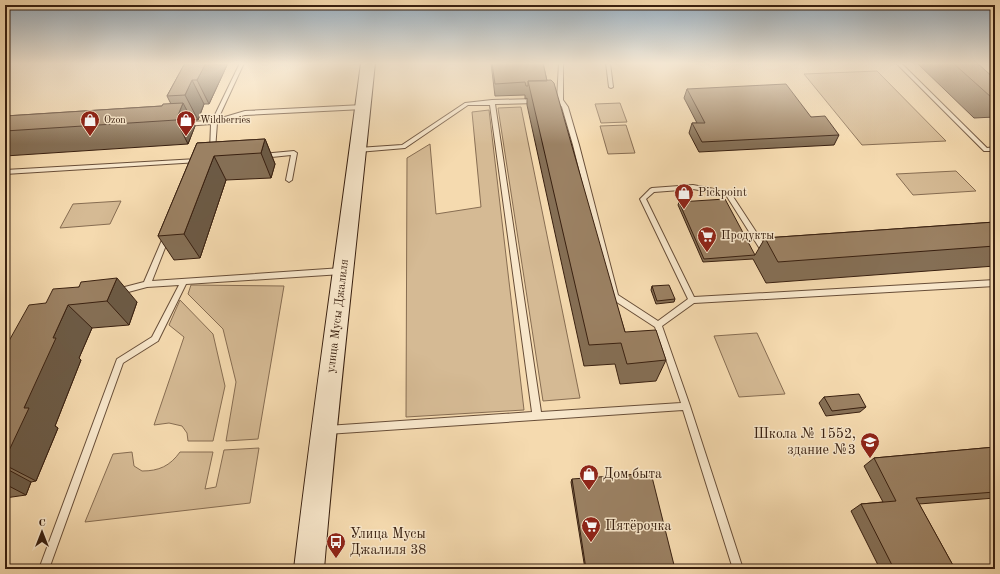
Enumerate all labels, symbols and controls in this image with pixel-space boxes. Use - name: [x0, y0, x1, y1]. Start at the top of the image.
- shop icon: Ozon: [79, 109, 101, 137]
- shop icon: Wildberries: [175, 109, 197, 137]
- place label: Ozon: [104, 115, 126, 125]
- place label: Wildberries: [200, 115, 250, 125]
- shop icon: Pickpoint: [673, 182, 695, 210]
- place label: Pickpoint: [698, 187, 747, 199]
- supermarket icon: Продукты: [696, 225, 718, 253]
- place label: Продукты: [721, 230, 774, 242]
- street label: улица Мусы Джалиля: [325, 258, 351, 374]
- place label: Школа № 1552, здание №3: [753, 427, 856, 457]
- school or university icon: Школа № 1552, здание №3: [859, 431, 881, 459]
- shop icon: Дом быта: [578, 463, 600, 491]
- place label: Дом быта: [603, 467, 662, 481]
- north arrow: [22, 512, 62, 552]
- supermarket icon: Пятёрочка: [580, 515, 602, 543]
- text: С: [38, 518, 46, 529]
- place label: Пятёрочка: [605, 519, 672, 533]
- place label: Улица Мусы Джалиля 38: [350, 527, 426, 557]
- bus stop icon: Улица Мусы Джалиля 38: [325, 531, 347, 559]

